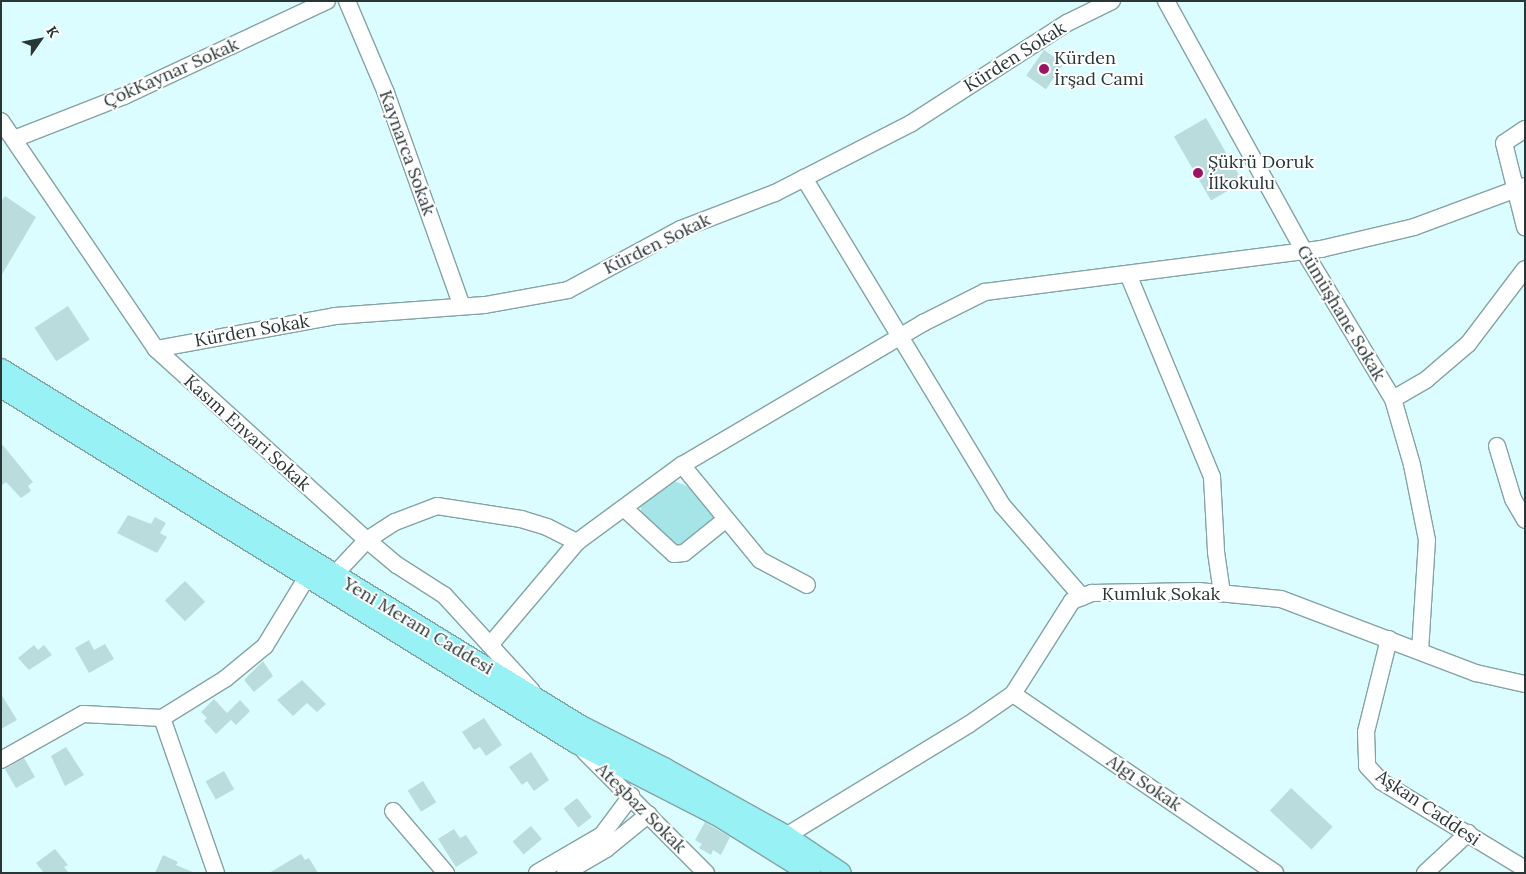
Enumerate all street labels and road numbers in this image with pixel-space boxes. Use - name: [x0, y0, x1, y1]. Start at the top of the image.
- street label: Kürden Sokak: [960, 17, 1070, 97]
- street label: ÇokKaynar Sokak: [100, 33, 242, 113]
- street label: Kaynarca Sokak: [374, 87, 440, 219]
- street label: Kürden Sokak: [600, 209, 714, 279]
- street label: Gümüşhane Sokak: [1292, 241, 1390, 385]
- street label: Kürden Sokak: [193, 310, 311, 352]
- street label: Kasım Envari Sokak: [179, 371, 315, 495]
- street label: Yeni Meram Caddesi: [339, 573, 497, 679]
- street label: Kumluk Sokak: [1102, 583, 1220, 605]
- street label: Algı Sokak: [1102, 750, 1186, 816]
- street label: Ateşbaz Sokak: [591, 758, 691, 858]
- street label: Aşkan Caddesi: [1372, 765, 1484, 851]

